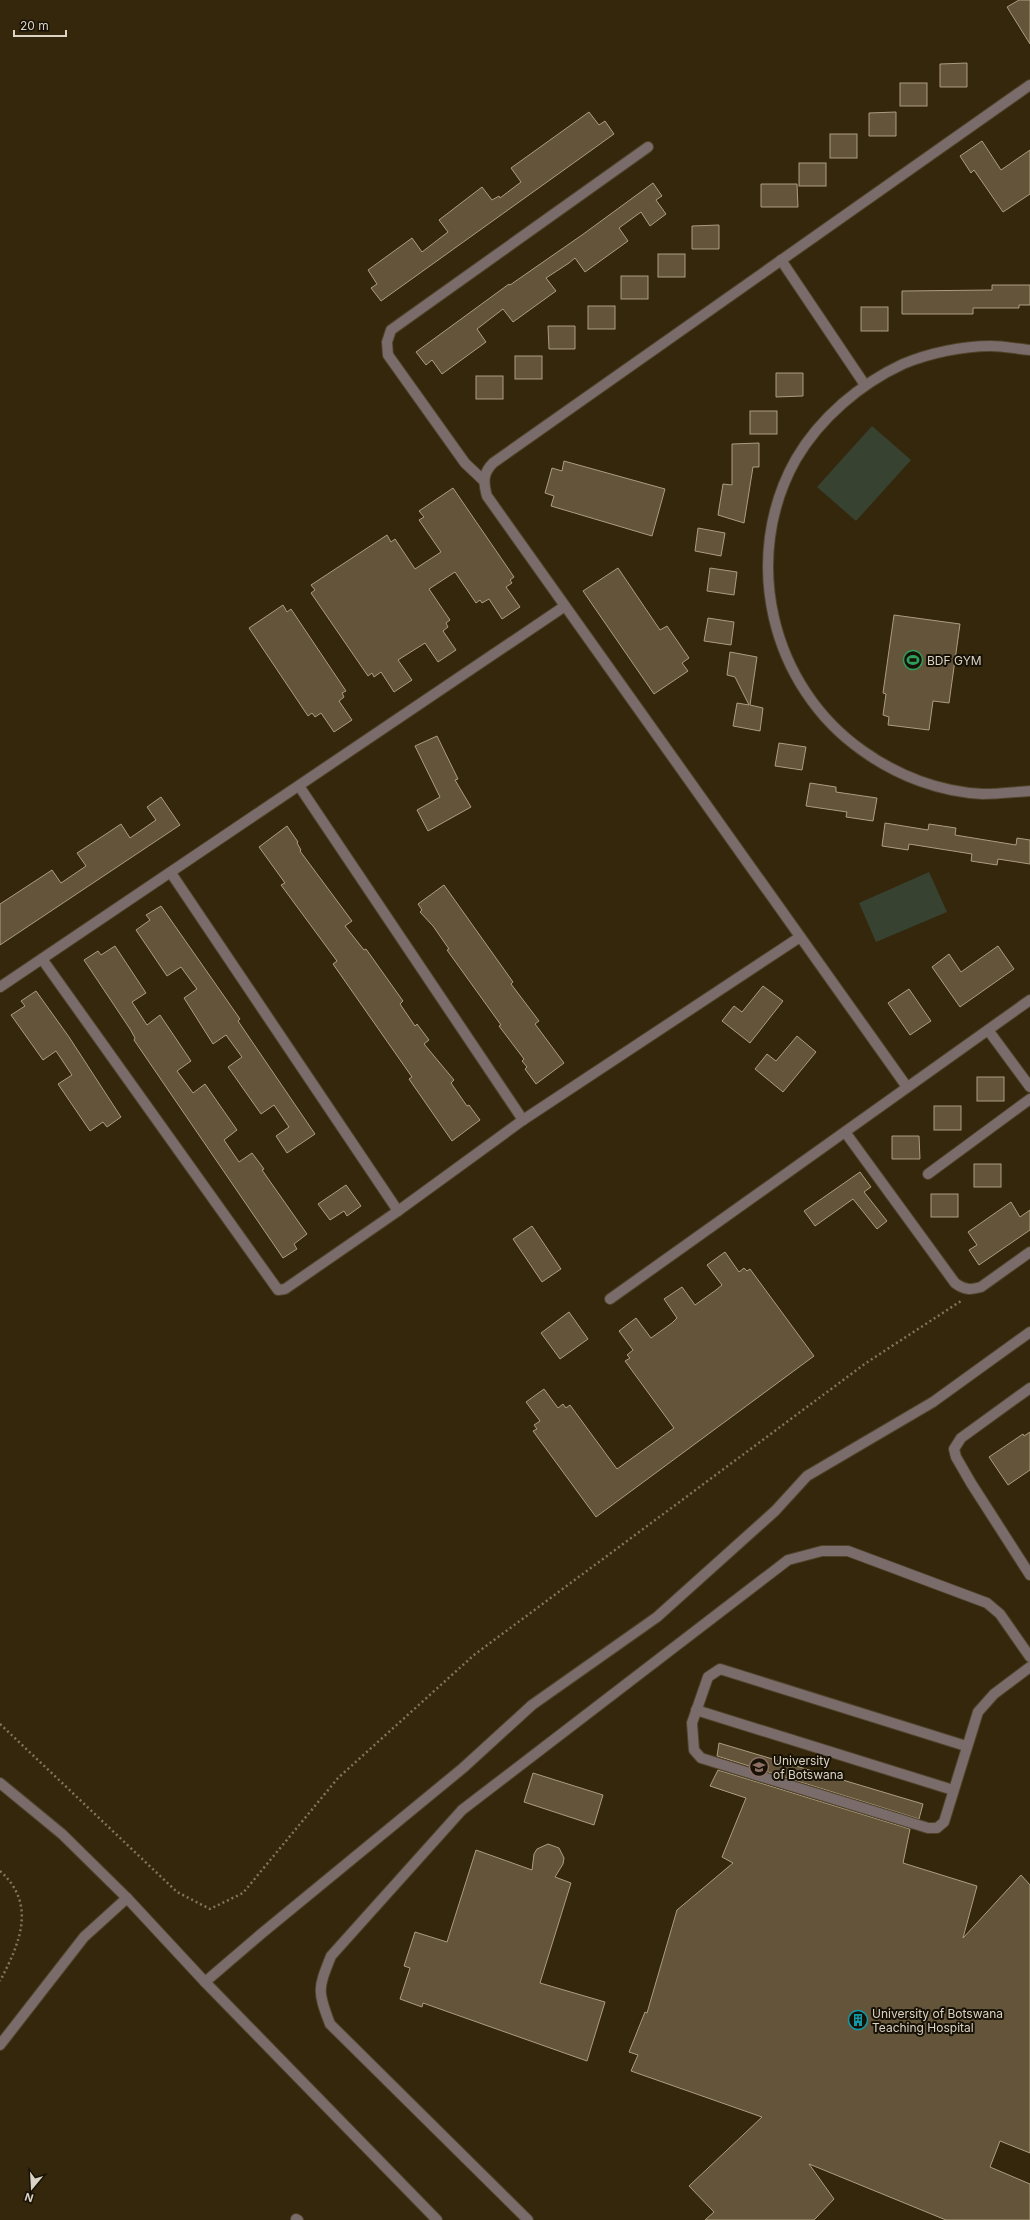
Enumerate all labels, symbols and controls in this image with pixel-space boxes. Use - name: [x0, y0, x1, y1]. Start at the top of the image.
- scale bar: [14, 12, 66, 38]
- text: 20 m: [20, 18, 49, 33]
- sports icon: BDF GYM: [902, 649, 924, 671]
- place label: BDF GYM: [927, 653, 982, 668]
- place label: University of Botswana: [773, 1753, 844, 1782]
- school or university icon: University of Botswana: [748, 1756, 770, 1778]
- place label: University of Botswana Teaching Hospital: [872, 2006, 1003, 2035]
- building icon: University of Botswana Teaching Hospital: [847, 2009, 869, 2031]
- north arrow: [12, 2168, 52, 2208]
- text: N: [23, 2190, 35, 2205]

